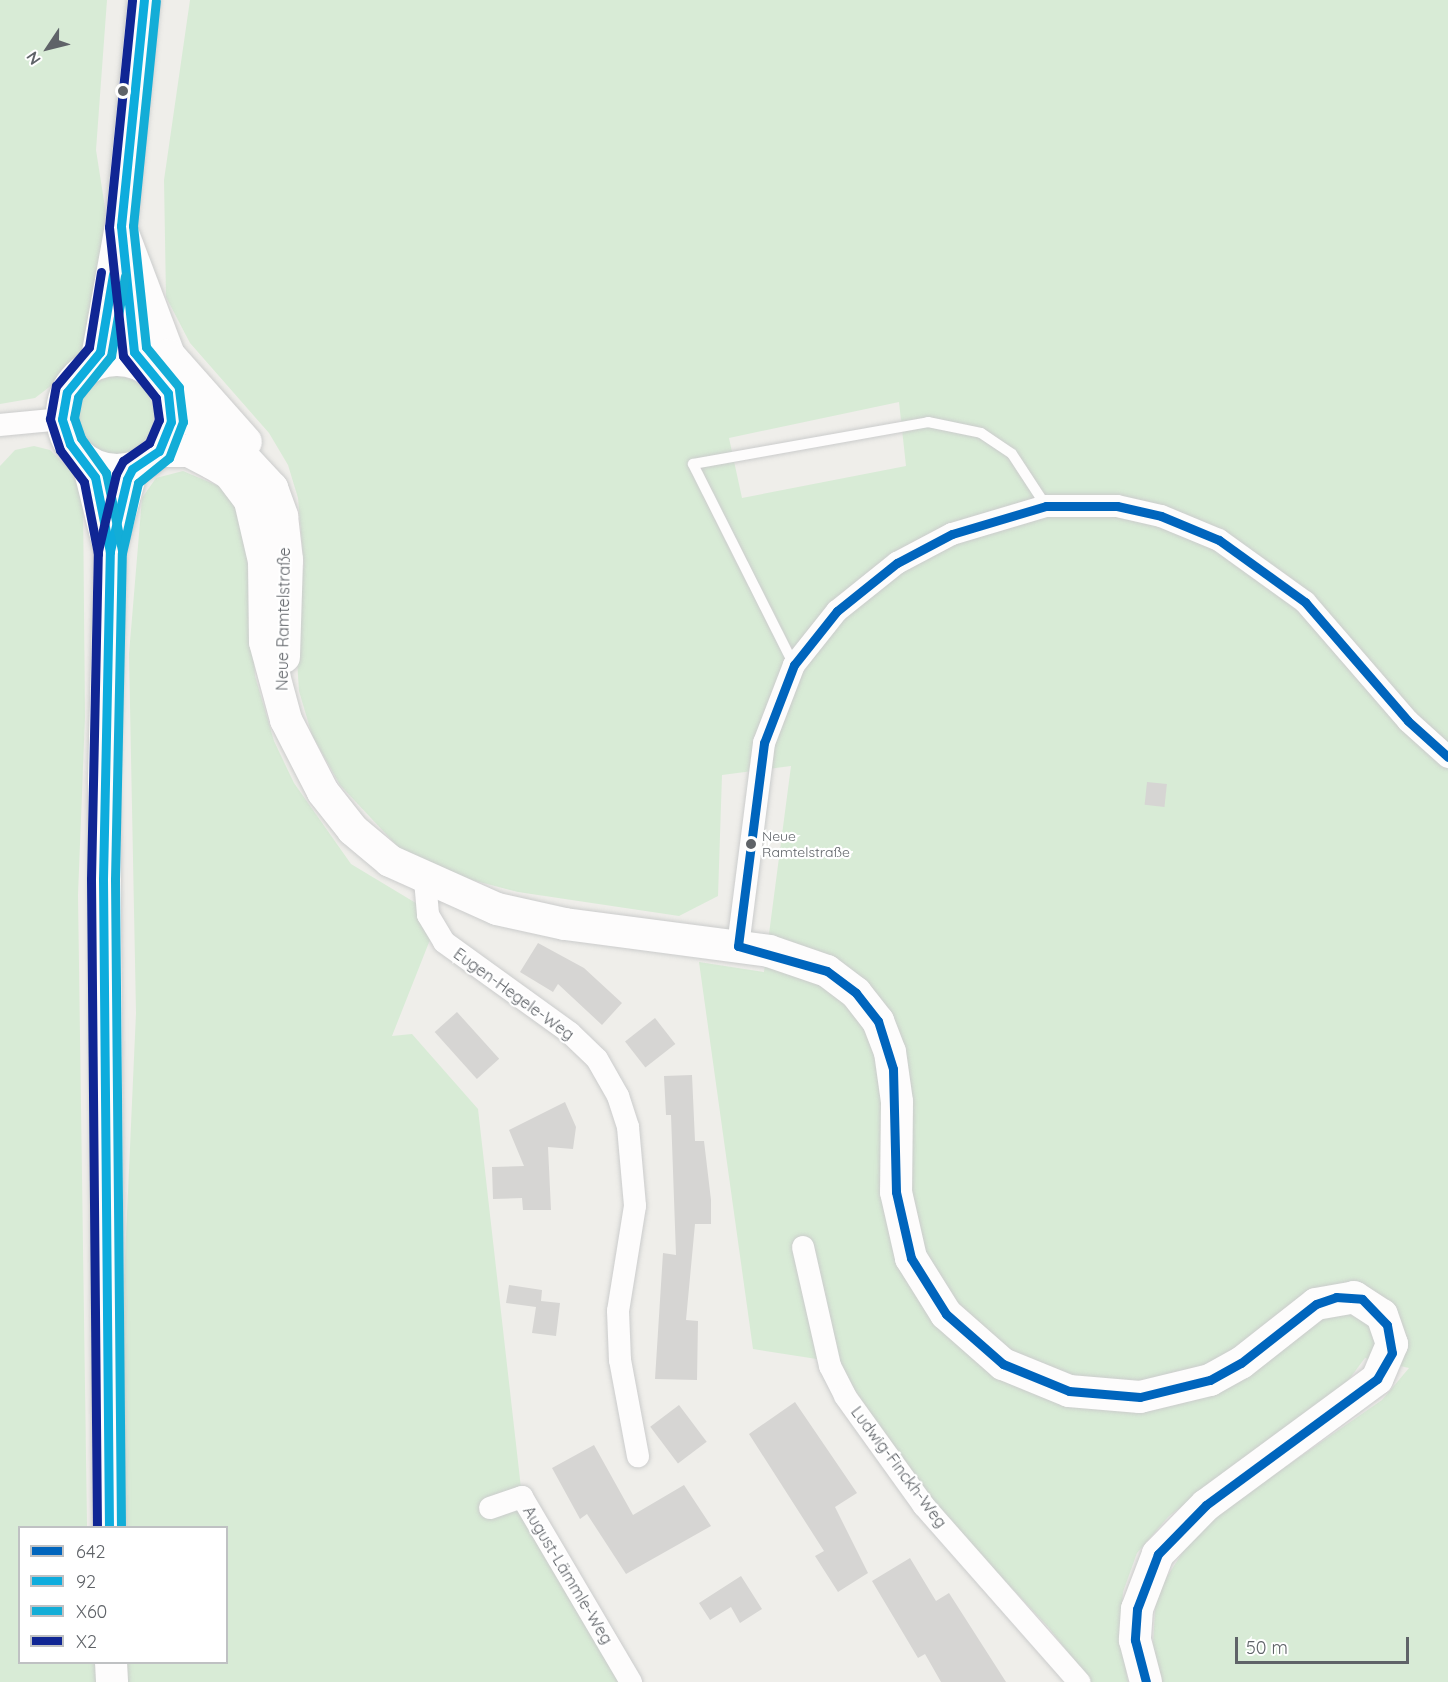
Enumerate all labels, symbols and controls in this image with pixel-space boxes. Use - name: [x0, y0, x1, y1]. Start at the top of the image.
- north arrow: [18, 18, 78, 78]
- text: N: [22, 48, 45, 69]
- unlabelled marker: [117, 85, 129, 97]
- street label: Neue Ramtelstraße: [272, 547, 294, 691]
- place label: Neue Ramtelstraße: [762, 828, 850, 861]
- marker: Neue Ramtelstraße: [745, 838, 757, 850]
- street label: Eugen-Hegele-Weg: [450, 944, 578, 1044]
- street label: Ludwig-Finckh-Weg: [847, 1403, 951, 1531]
- street label: August-Lämmle-Weg: [519, 1503, 617, 1647]
- legend: [18, 1526, 228, 1664]
- text: 642: [76, 1540, 105, 1563]
- text: 92: [76, 1570, 96, 1593]
- text: X60: [76, 1600, 107, 1623]
- scale bar: [1238, 1625, 1412, 1663]
- text: X2: [76, 1630, 97, 1653]
- text: 50 m: [1246, 1636, 1288, 1659]

